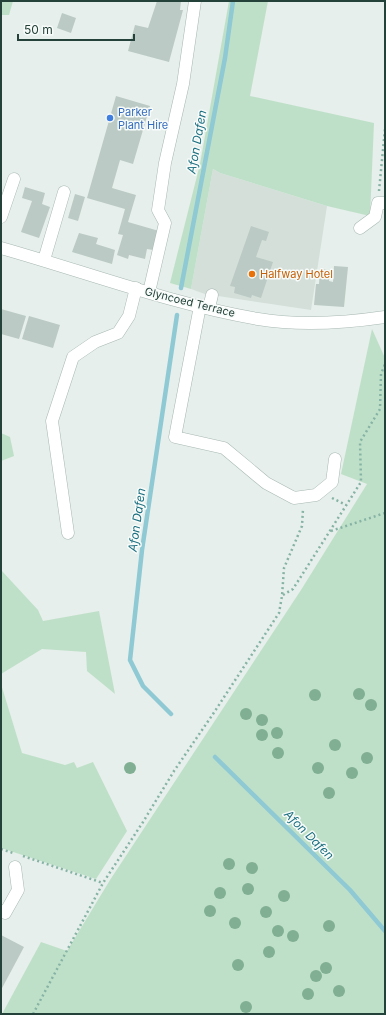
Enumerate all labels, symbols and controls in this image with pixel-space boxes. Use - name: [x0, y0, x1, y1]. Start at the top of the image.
- scale bar: [18, 16, 134, 42]
- text: 50 m: [24, 22, 53, 37]
- place label: Parker Plant Hire: [118, 105, 168, 132]
- water label: Afon Dafen: [183, 109, 209, 176]
- marker: Parker Plant Hire: [105, 113, 115, 123]
- place label: Halfway Hotel: [260, 267, 333, 281]
- marker: Halfway Hotel: [247, 269, 257, 279]
- street label: Glyncoed Terrace: [143, 284, 237, 320]
- water label: Afon Dafen: [124, 487, 148, 554]
- water label: Afon Dafen: [281, 806, 337, 863]

